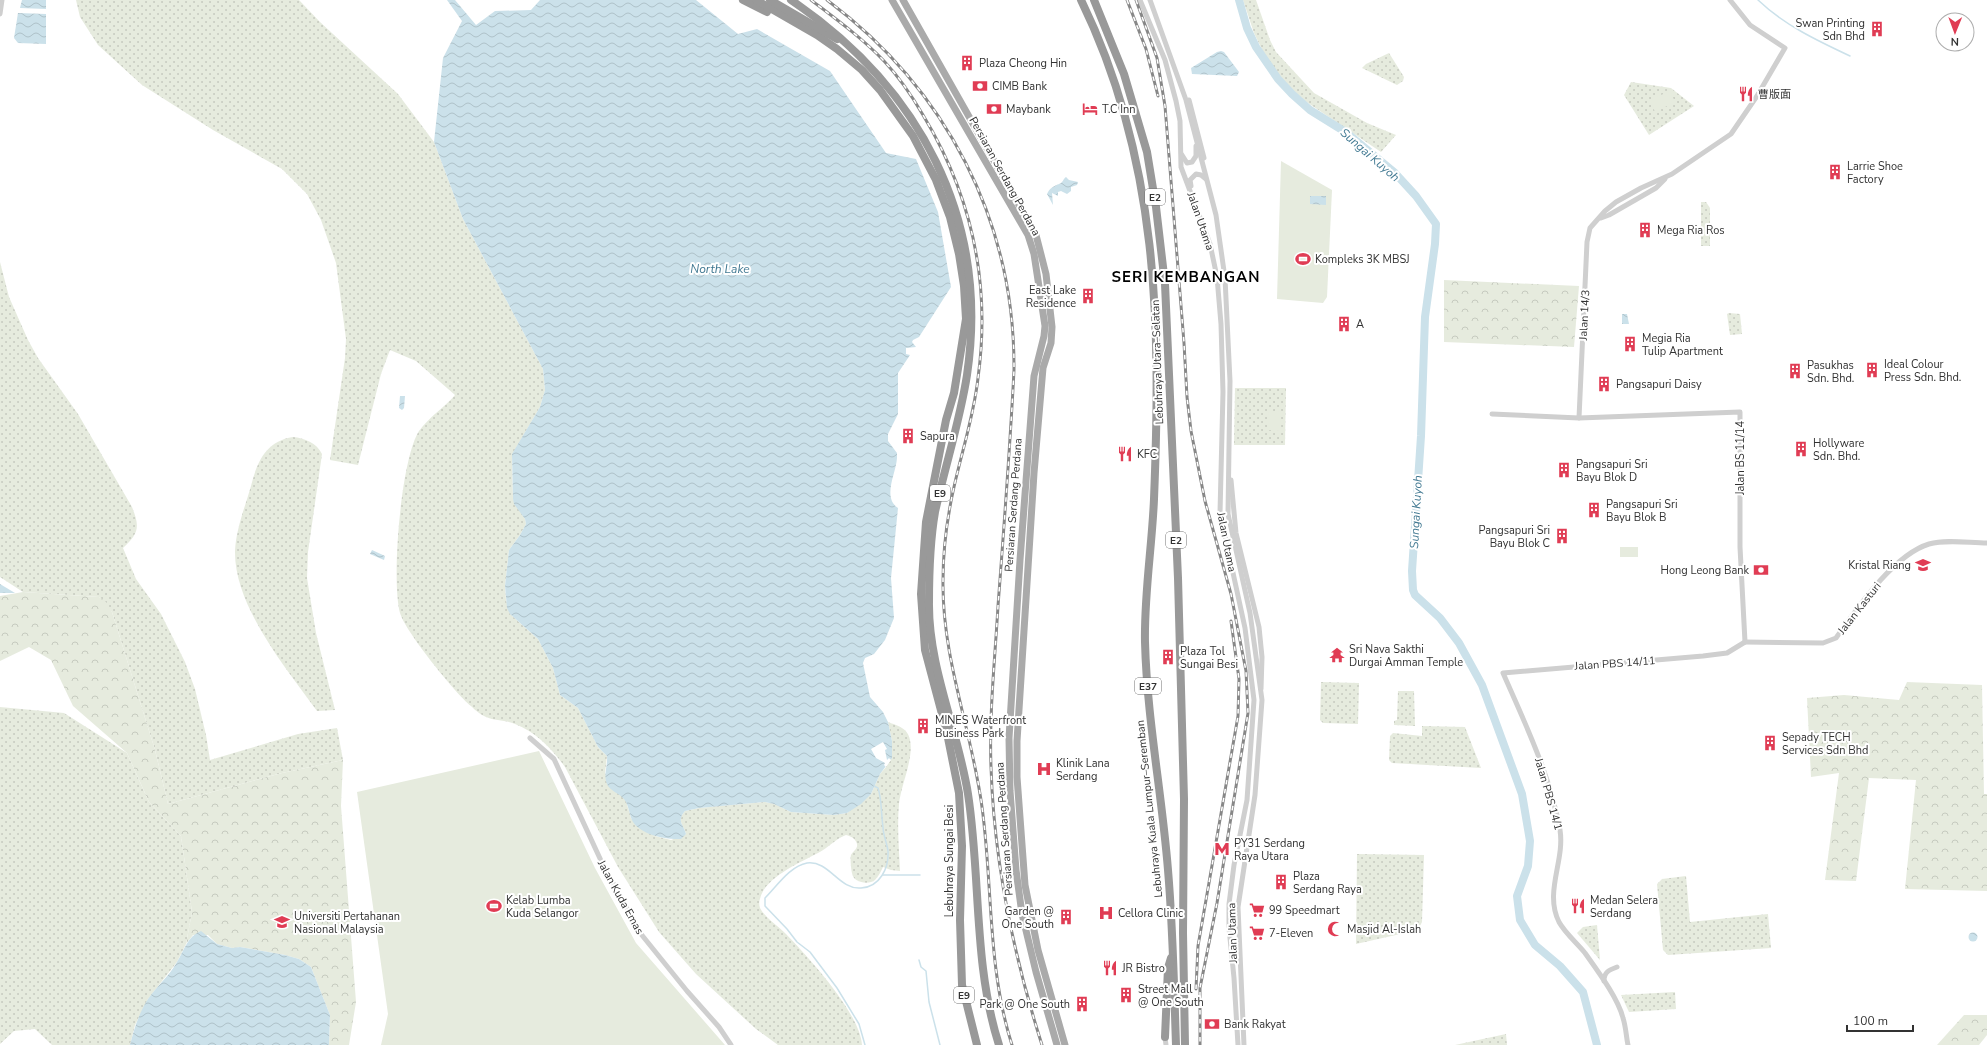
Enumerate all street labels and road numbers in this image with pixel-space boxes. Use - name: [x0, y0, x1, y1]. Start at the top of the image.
- street label: Persiaran Serdang Perdana: [966, 114, 1044, 239]
- road number: E2: [1145, 189, 1165, 205]
- street label: Jalan Utama: [1183, 189, 1218, 252]
- street label: Jalan 14/3: [1576, 289, 1593, 342]
- street label: Lebuhraya Utara–Selatan: [1148, 299, 1167, 425]
- street label: Jalan BS 11/14: [1733, 421, 1748, 496]
- street label: Persiaran Serdang Perdana: [1001, 438, 1026, 572]
- road number: E9: [930, 485, 950, 501]
- street label: Jalan Utama: [1213, 510, 1240, 573]
- road number: E2: [1166, 532, 1186, 548]
- street label: Jalan Kasturi: [1834, 579, 1884, 638]
- street label: Jalan PBS 14/11: [1573, 653, 1656, 674]
- road number: E37: [1135, 678, 1161, 694]
- street label: Lebuhraya Kuala Lumpur–Seremban: [1133, 719, 1166, 898]
- street label: Jalan PBS 14/1: [1531, 755, 1566, 832]
- street label: Persiaran Serdang Perdana: [992, 761, 1017, 896]
- street label: Lebuhraya Sungai Besi: [942, 805, 957, 917]
- street label: Jalan Kuda Emas: [594, 857, 647, 937]
- street label: Jalan Utama: [1224, 902, 1241, 964]
- road number: E9: [954, 987, 974, 1003]

